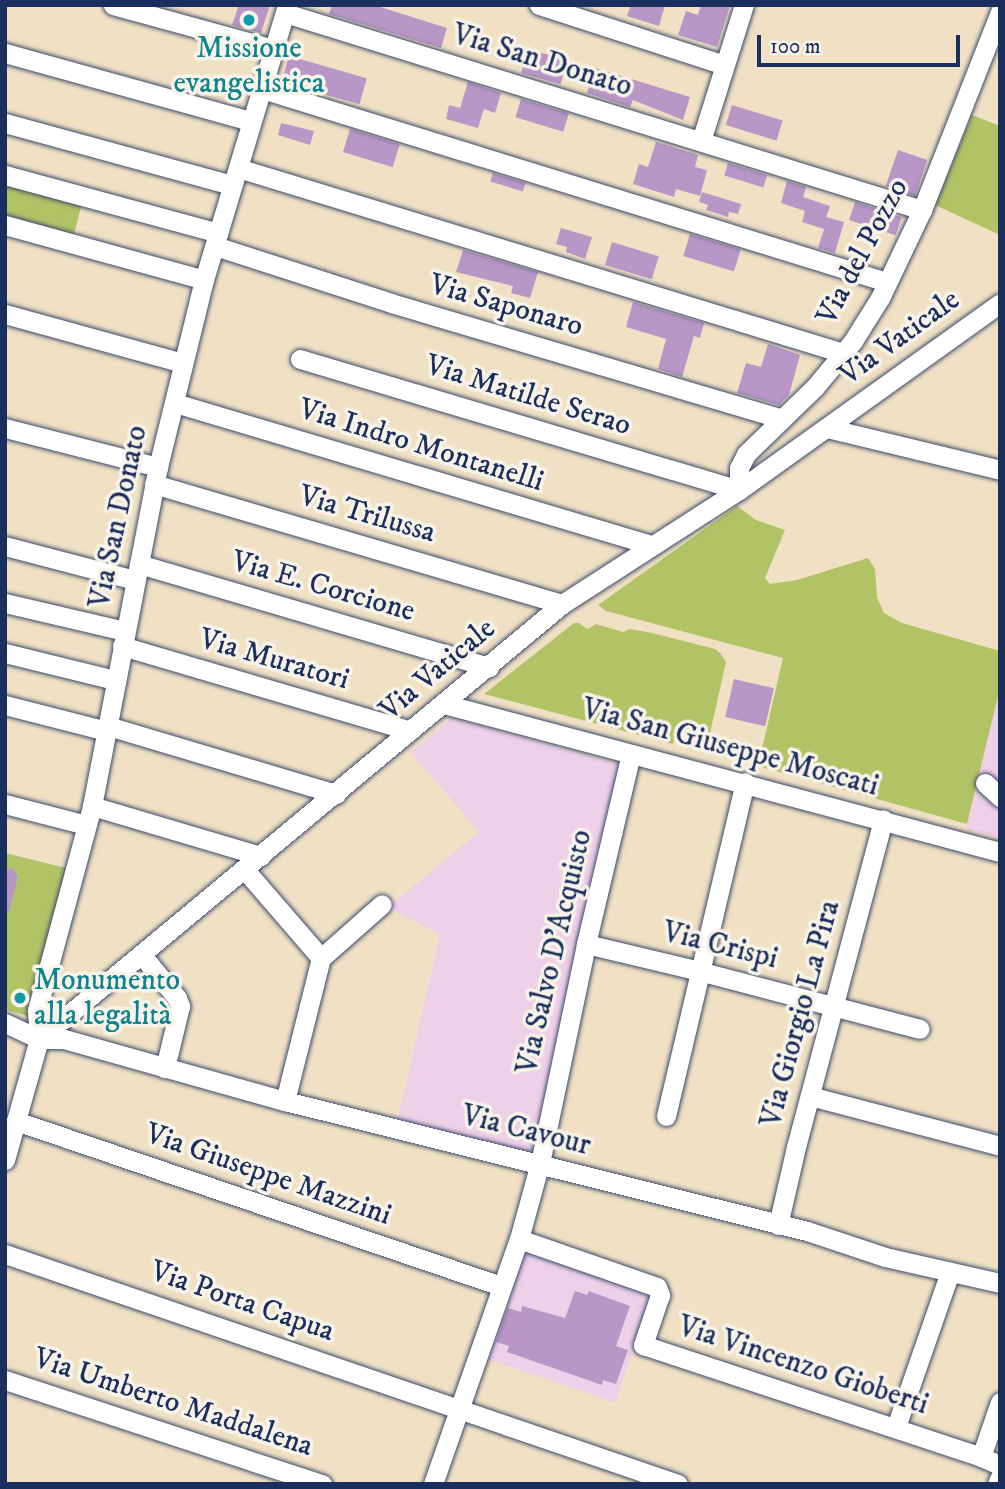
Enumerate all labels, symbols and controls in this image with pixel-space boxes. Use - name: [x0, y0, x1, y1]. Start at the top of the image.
- marker: Missione evangelistica: [241, 12, 257, 28]
- street label: Via San Donato: [448, 17, 636, 105]
- scale bar: [760, 21, 963, 65]
- place label: Missione evangelistica: [174, 31, 324, 102]
- text: 100 m: [770, 34, 821, 60]
- street label: Via del Pozzo: [809, 173, 917, 331]
- street label: Via Saponaro: [425, 267, 587, 345]
- street label: Via Vaticale: [833, 282, 967, 394]
- street label: Via Matilde Serao: [421, 348, 635, 444]
- street label: Via Indro Montanelli: [294, 392, 548, 500]
- street label: Via San Donato: [82, 422, 156, 612]
- street label: Via Trilussa: [295, 478, 439, 552]
- street label: Via E. Corcione: [227, 544, 419, 630]
- street label: Via Vaticale: [373, 611, 503, 729]
- street label: Via Muratori: [195, 621, 353, 699]
- street label: Via San Giuseppe Moscati: [578, 691, 882, 805]
- street label: Via Salvo D'Acquisto: [509, 826, 601, 1078]
- street label: Via Giorgio La Pira: [753, 897, 849, 1131]
- street label: Via Crispi: [659, 914, 781, 978]
- place label: Monumento alla legalità: [34, 963, 180, 1034]
- marker: Monumento alla legalità: [12, 990, 28, 1006]
- street label: Via Cavour: [458, 1098, 594, 1164]
- street label: Via Giuseppe Mazzini: [140, 1116, 396, 1234]
- street label: Via Porta Capua: [145, 1254, 339, 1350]
- street label: Via Vincenzo Gioberti: [673, 1309, 933, 1423]
- street label: Via Umberto Maddalena: [29, 1341, 317, 1465]

